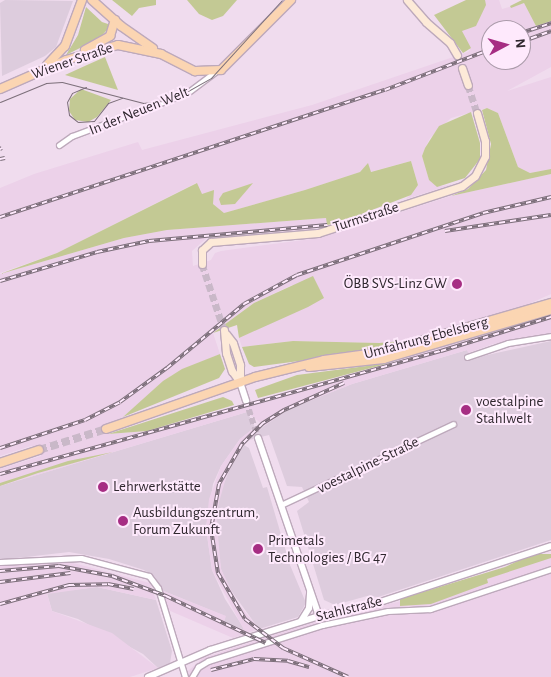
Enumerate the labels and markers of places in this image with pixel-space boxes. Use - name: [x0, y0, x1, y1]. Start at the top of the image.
- place label: ÖBB SVS-Linz GW: [344, 275, 447, 293]
- marker: ÖBB SVS-Linz GW: [451, 278, 463, 290]
- place label: voestalpine Stahlwelt: [476, 392, 543, 427]
- marker: voestalpine Stahlwelt: [460, 404, 472, 416]
- place label: Lehrwerkstätte: [113, 478, 201, 496]
- marker: Lehrwerkstätte: [97, 481, 109, 493]
- place label: Ausbildungszentrum, Forum Zukunft: [133, 503, 259, 538]
- marker: Ausbildungszentrum, Forum Zukunft: [117, 515, 129, 527]
- place label: Primetals Technologies / BG 47: [268, 531, 387, 566]
- marker: Primetals Technologies / BG 47: [252, 543, 264, 555]

